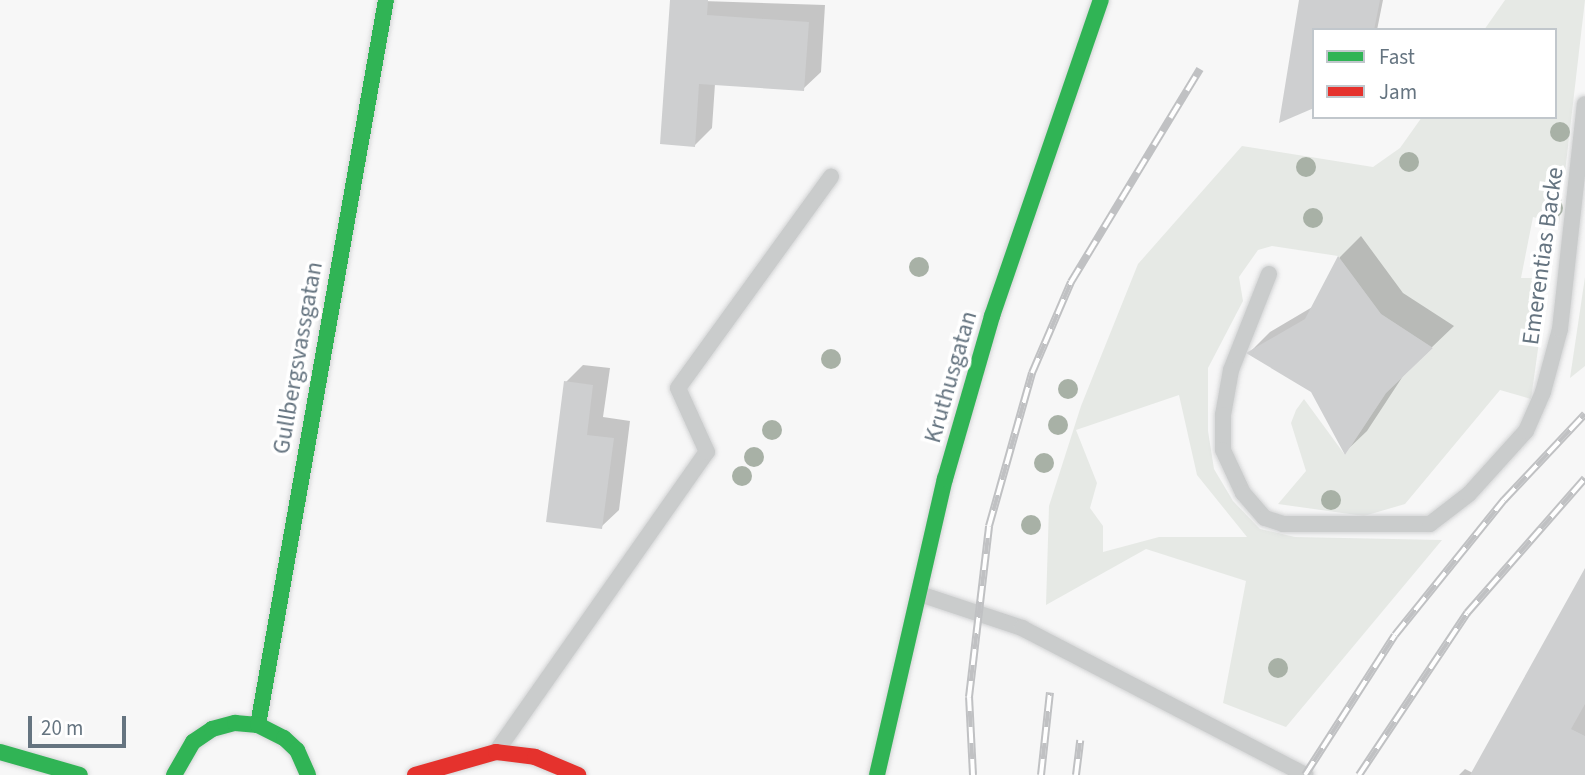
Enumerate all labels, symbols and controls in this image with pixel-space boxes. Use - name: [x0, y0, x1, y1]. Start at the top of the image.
- legend: [1312, 28, 1557, 119]
- text: Fast: [1379, 42, 1415, 72]
- text: Jam: [1379, 77, 1417, 107]
- street label: Emerentias Backe: [1516, 165, 1570, 347]
- street label: Gullbergsvassgatan: [267, 260, 329, 456]
- street label: Kruthusgatan: [918, 308, 984, 446]
- scale bar: [32, 702, 130, 746]
- text: 20 m: [41, 713, 83, 743]

